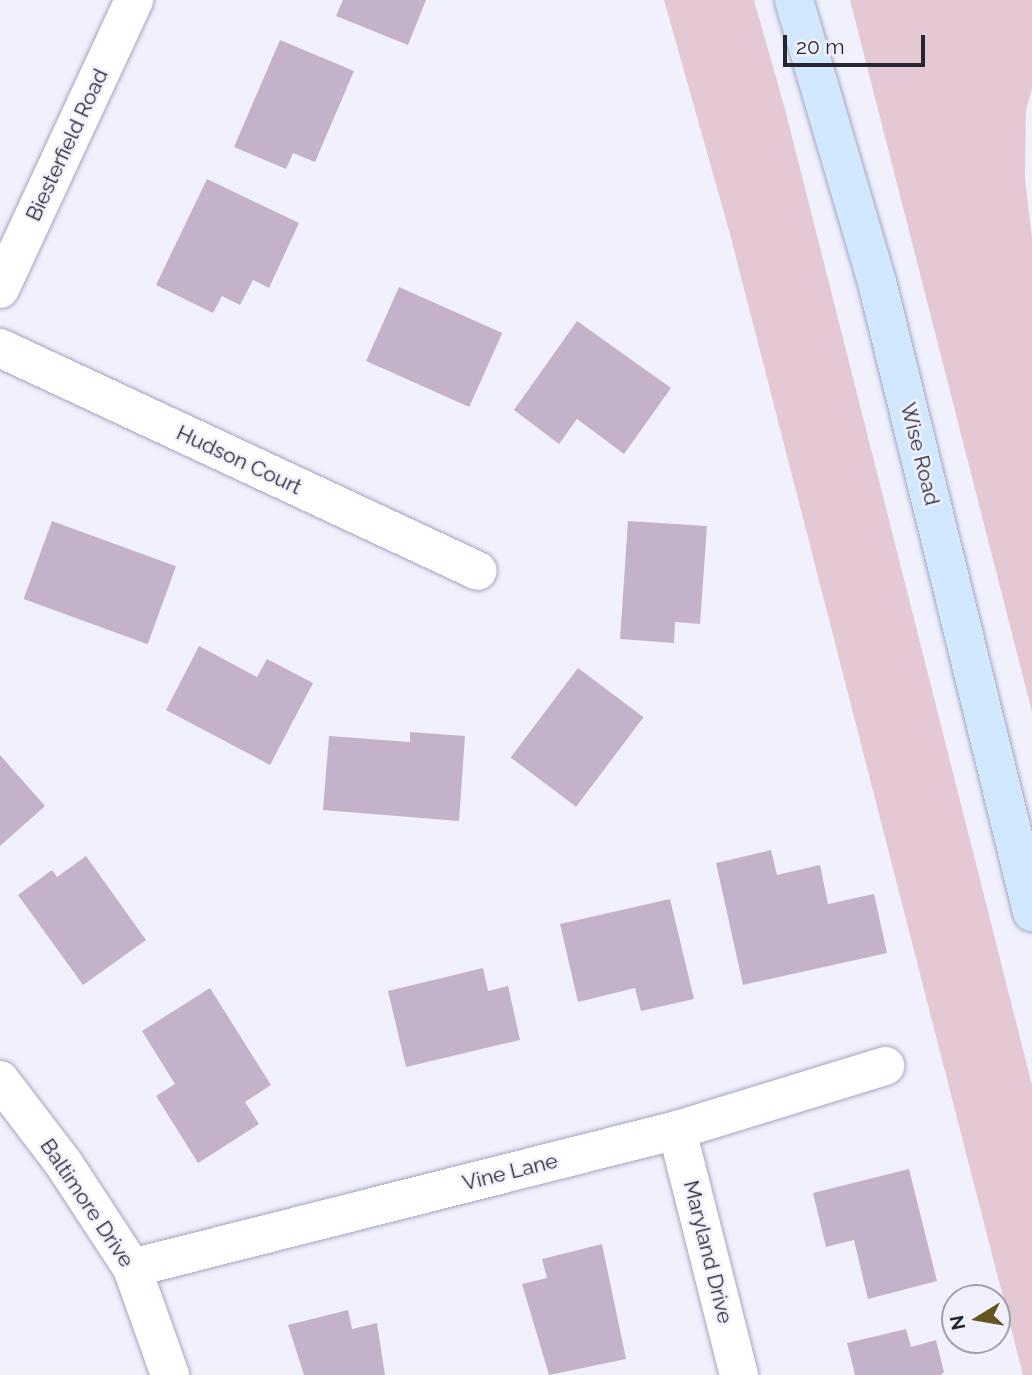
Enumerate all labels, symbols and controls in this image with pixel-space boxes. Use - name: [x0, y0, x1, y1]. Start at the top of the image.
- scale bar: [787, 21, 929, 65]
- text: 20 m: [796, 34, 844, 59]
- street label: Biesterfield Road: [21, 65, 113, 225]
- street label: Wise Road: [895, 400, 945, 508]
- street label: Hudson Court: [172, 420, 306, 500]
- street label: Baltimore Drive: [35, 1134, 139, 1272]
- street label: Vine Lane: [460, 1148, 560, 1196]
- street label: Maryland Drive: [678, 1178, 738, 1326]
- north arrow: [941, 1284, 1011, 1354]
- text: N: [945, 1313, 970, 1332]

